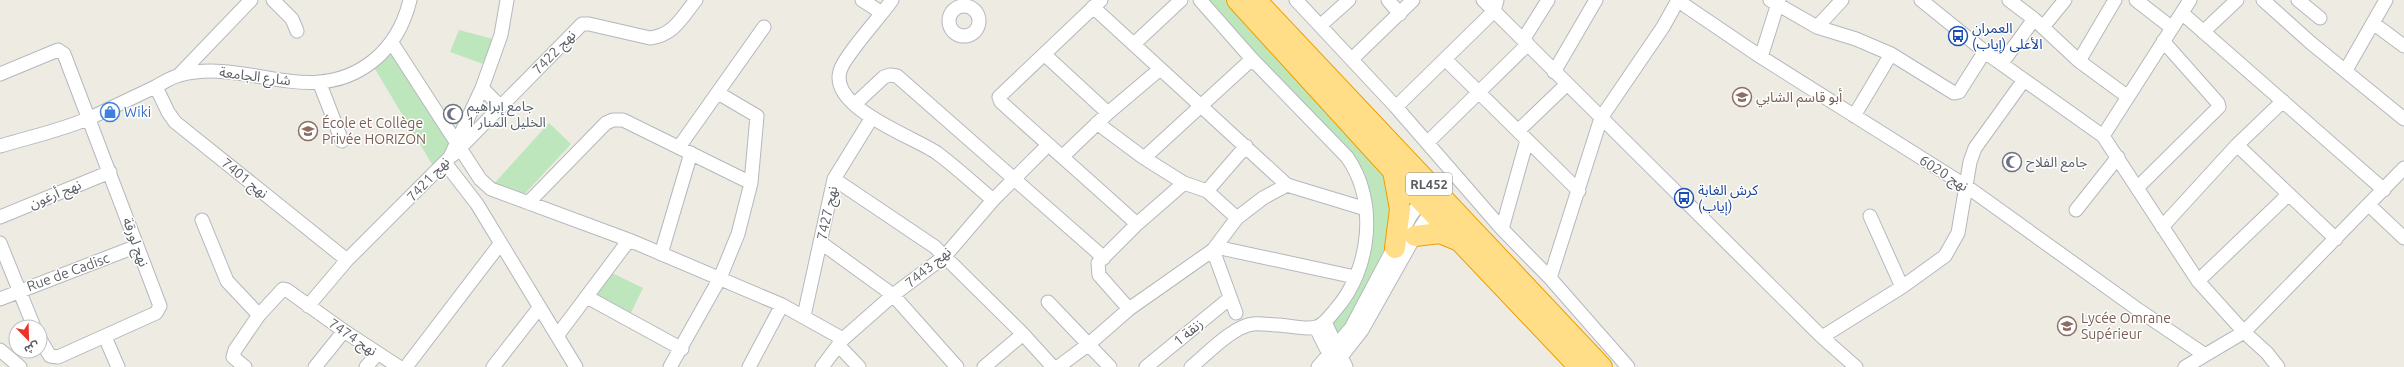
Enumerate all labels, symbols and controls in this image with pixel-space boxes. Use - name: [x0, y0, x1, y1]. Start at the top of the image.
- place label: العمران الأعلى (إياب): [1972, 20, 2043, 54]
- bus stop icon: العمران الأعلى (إياب): [1947, 25, 1969, 47]
- street label: نهج 7422: [529, 27, 581, 79]
- street label: شارع الجامعة: [218, 64, 292, 91]
- school or university icon: أبو قاسم الشابي: [1731, 86, 1753, 108]
- place label: أبو قاسم الشابي: [1756, 88, 1843, 108]
- place label: جامع إبراهيم الخليل المنار 1: [467, 98, 546, 131]
- shop icon: Wiki: [99, 101, 121, 123]
- mosque icon: جامع إبراهيم الخليل المنار 1: [442, 103, 464, 125]
- place label: Wiki: [124, 104, 151, 120]
- place label: École et Collège Privée HORIZON: [322, 114, 426, 147]
- school or university icon: École et Collège Privée HORIZON: [297, 120, 319, 142]
- mosque icon: جامع الفلاح: [2001, 151, 2023, 173]
- street label: نهج 6020: [1915, 152, 1972, 197]
- street label: نهج 7421: [403, 153, 455, 207]
- place label: جامع الفلاح: [2026, 154, 2088, 173]
- street label: نهج 7401: [217, 155, 271, 204]
- road number: RL452: [1406, 173, 1452, 195]
- street label: نهج أرغون: [26, 176, 85, 214]
- place label: كرش الغابة (إياب): [1698, 182, 1758, 216]
- street label: نهج 7427: [813, 184, 843, 242]
- bus stop icon: كرش الغابة (إياب): [1673, 187, 1695, 209]
- street label: نهج لورقة: [117, 215, 152, 270]
- street label: نهج 7443: [902, 243, 956, 293]
- street label: Rue de Cadisc: [25, 249, 112, 294]
- place label: Lycée Omrane Supérieur: [2081, 310, 2171, 342]
- street label: نهج 7474: [324, 315, 380, 362]
- street label: زنقة 1: [1170, 315, 1207, 350]
- school or university icon: Lycée Omrane Supérieur: [2056, 315, 2078, 337]
- north arrow: [8, 319, 48, 359]
- text: ش: [22, 339, 41, 357]

